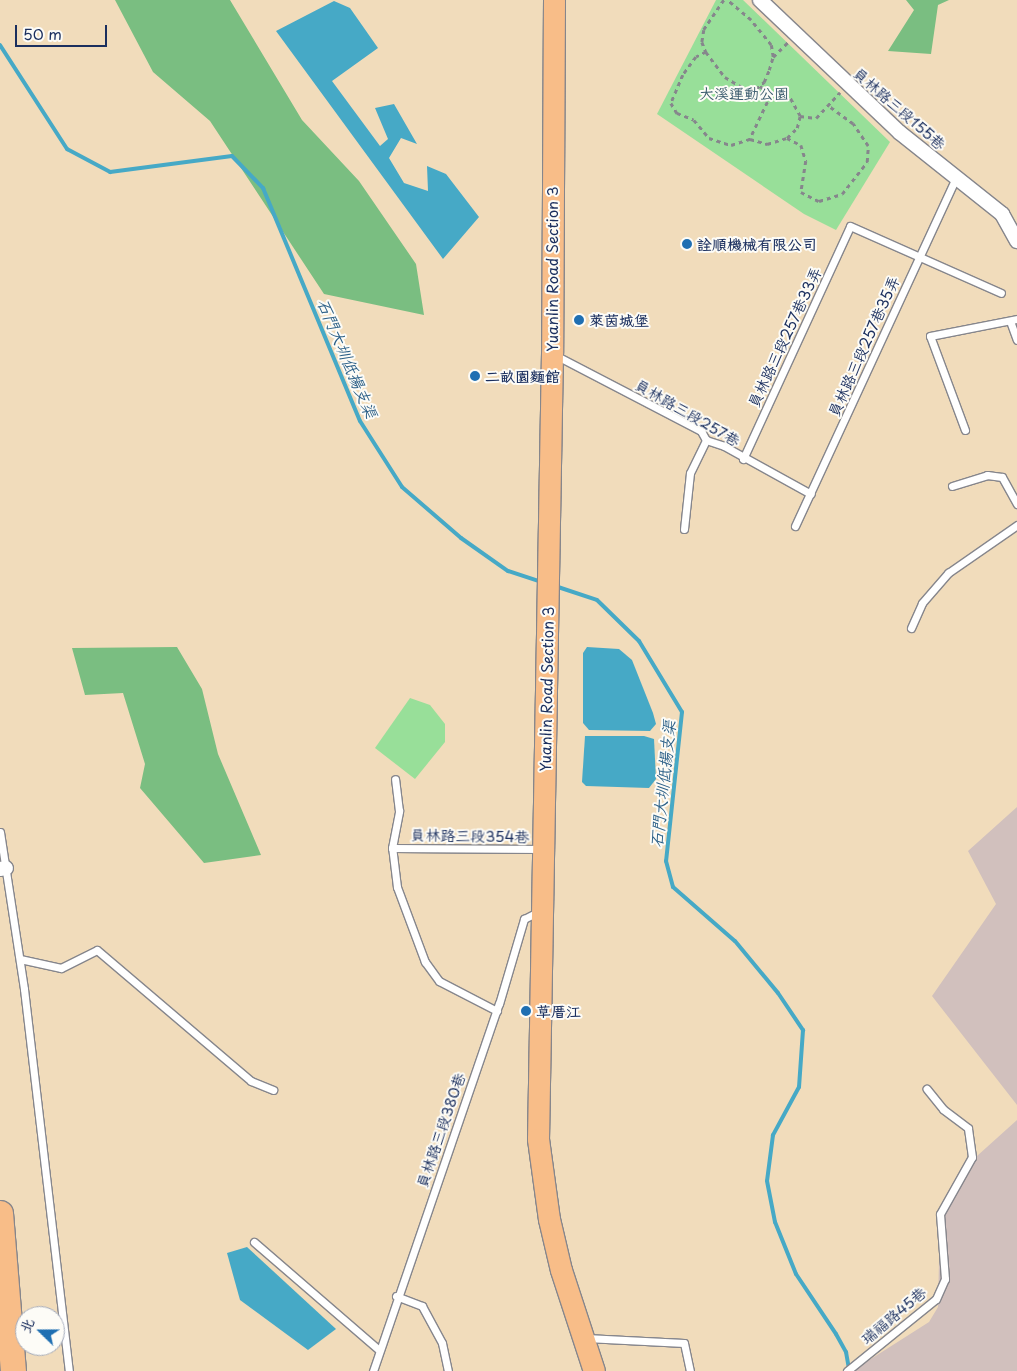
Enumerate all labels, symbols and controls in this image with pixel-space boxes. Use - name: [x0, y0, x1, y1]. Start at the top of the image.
- scale bar: [18, 15, 110, 47]
- text: 50 m: [23, 22, 62, 45]
- street label: 員林路三段155巷: [850, 63, 950, 153]
- park label: 大溪運動公園: [699, 84, 789, 102]
- street label: Yuanlin Road Section 3: [543, 186, 561, 352]
- place label: 詮順機械有限公司: [697, 235, 817, 253]
- marker: 詮順機械有限公司: [681, 238, 693, 250]
- street label: 員林路三段257巷33弄: [744, 264, 824, 410]
- street label: 員林路三段257巷35弄: [824, 273, 902, 419]
- water label: 石門大圳低揚支渠: [314, 295, 382, 421]
- place label: 萊茵城堡: [589, 311, 649, 329]
- marker: 萊茵城堡: [573, 314, 585, 326]
- place label: 二畝園麵館: [485, 367, 560, 385]
- marker: 二畝園麵館: [469, 370, 481, 382]
- street label: 員林路三段257巷: [632, 375, 744, 449]
- street label: Yuanlin Road Section 3: [536, 606, 556, 772]
- water label: 石門大圳低揚支渠: [646, 719, 678, 849]
- street label: 員林路三段354巷: [410, 825, 530, 845]
- place label: 草厝江: [536, 1002, 581, 1020]
- marker: 草厝江: [520, 1005, 532, 1017]
- street label: 員林路三段380巷: [412, 1070, 468, 1190]
- street label: 瑞福路45巷: [857, 1283, 929, 1347]
- north arrow: [15, 1306, 65, 1356]
- text: 北: [14, 1315, 39, 1336]

